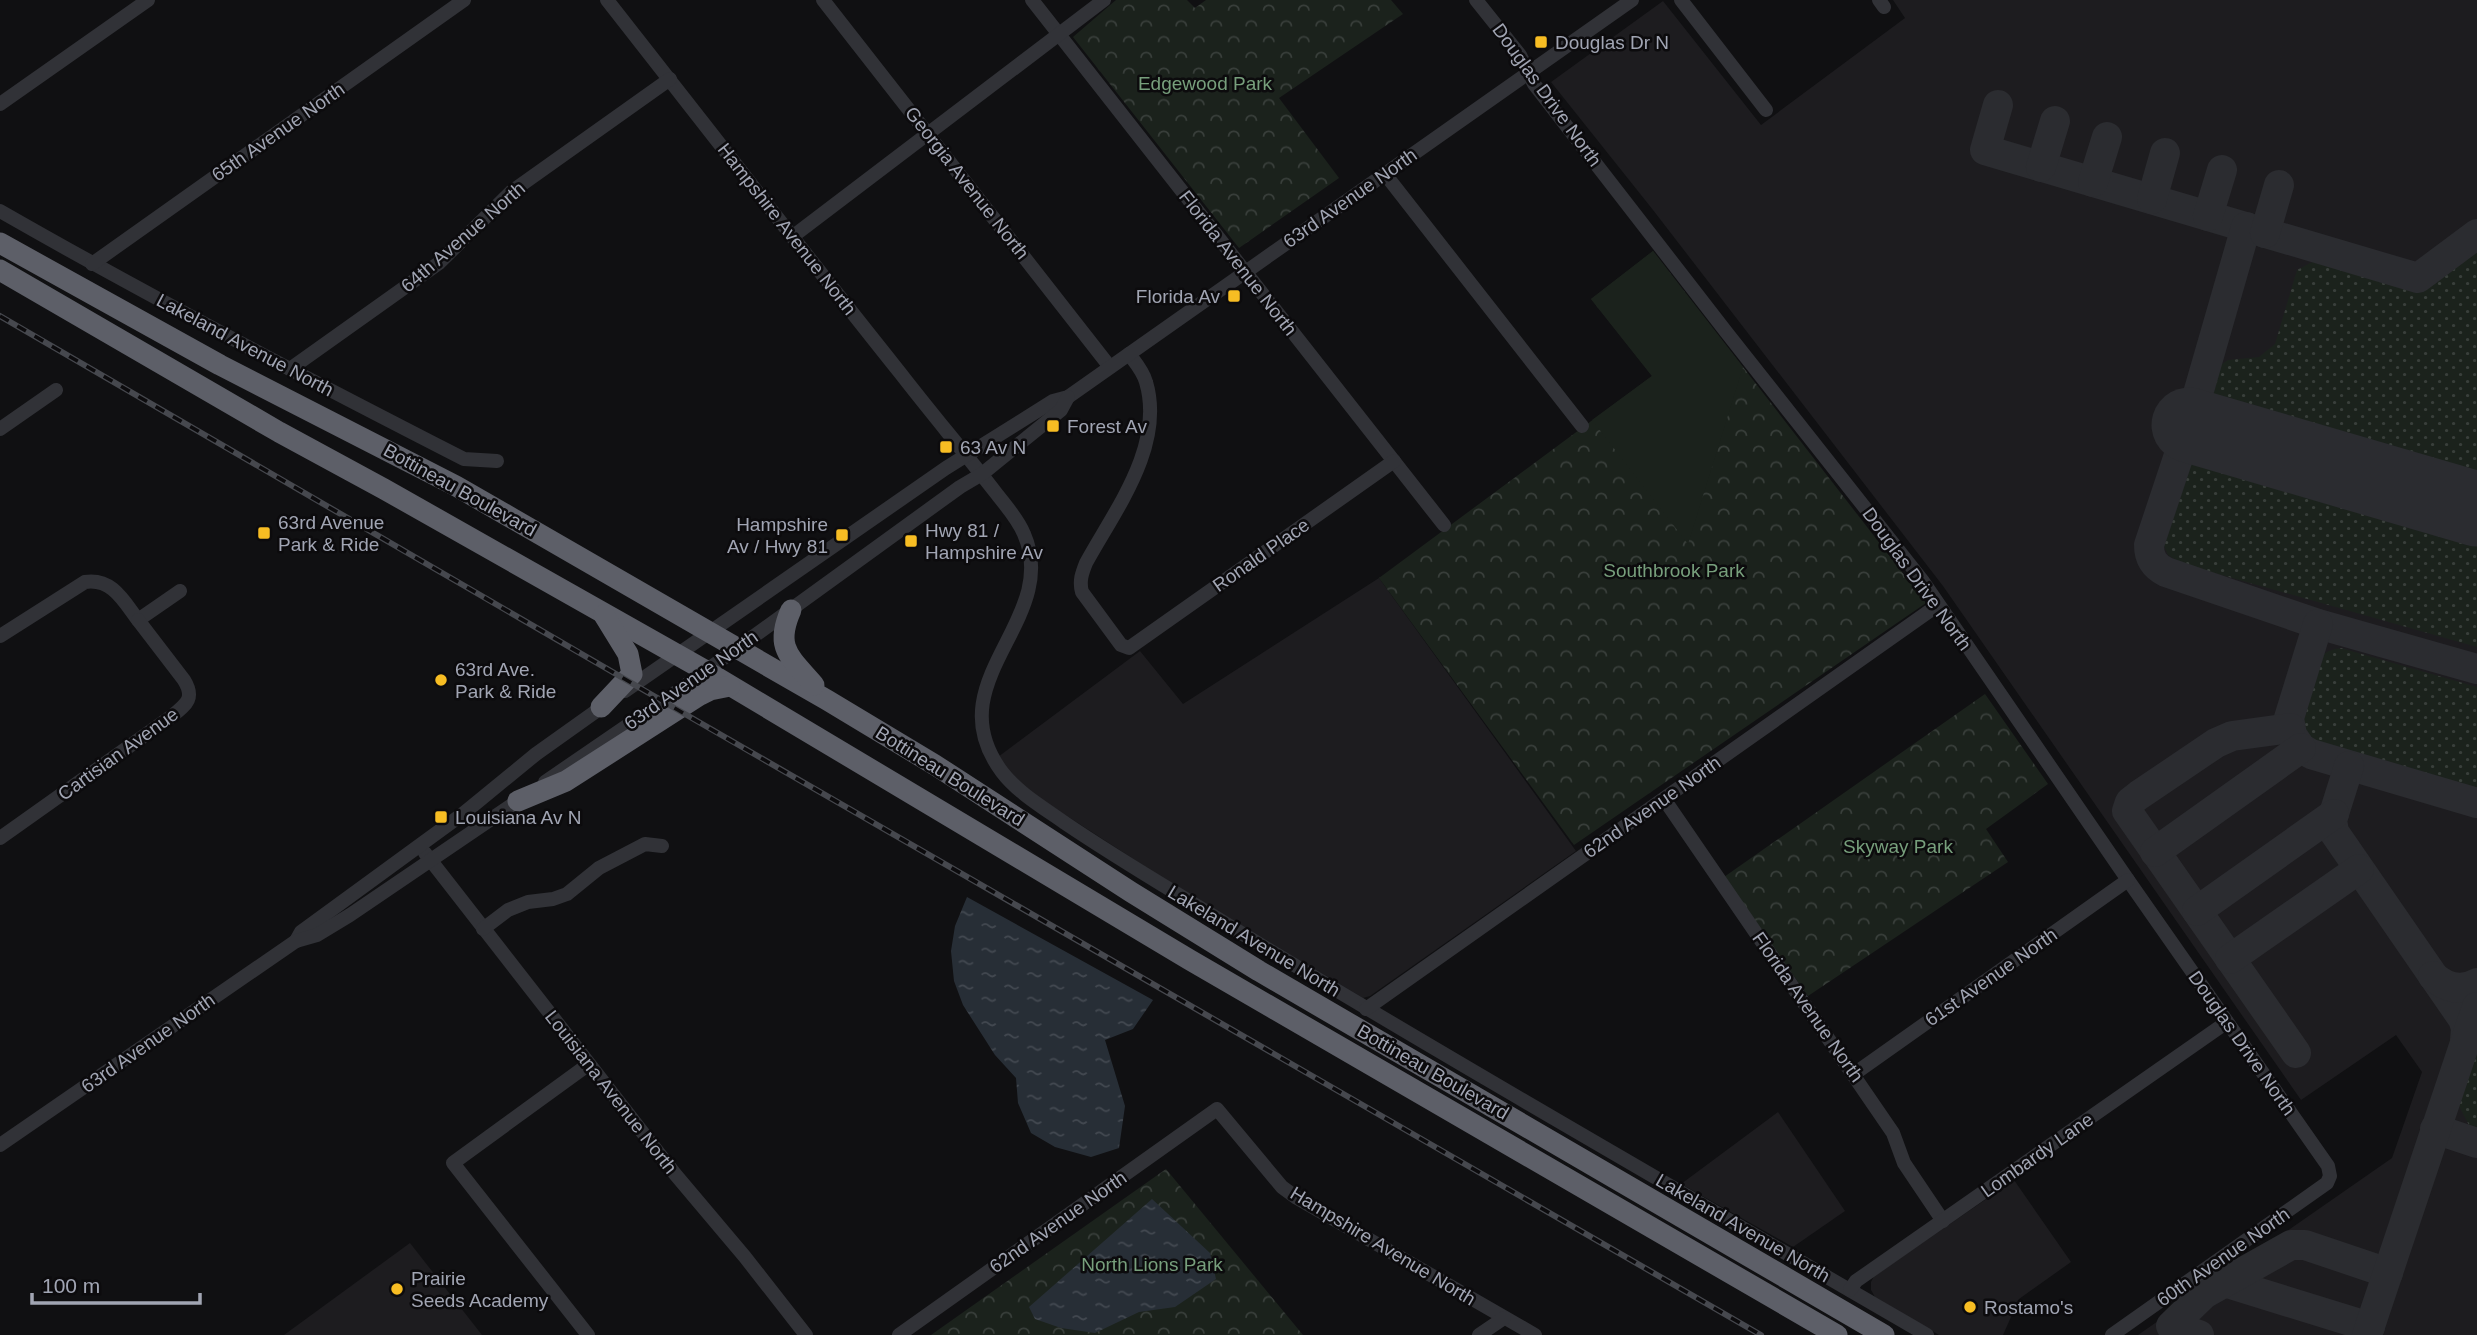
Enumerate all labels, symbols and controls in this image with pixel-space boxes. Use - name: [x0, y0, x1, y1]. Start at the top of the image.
- street label: Douglas Drive North: [1488, 20, 1606, 170]
- place label: Douglas Dr N: [1555, 32, 1669, 53]
- marker: Douglas Dr N: [1533, 34, 1549, 50]
- park label: Edgewood Park: [1138, 73, 1273, 94]
- street label: 65th Avenue North: [208, 78, 348, 186]
- street label: Georgia Avenue North: [901, 103, 1033, 263]
- street label: Hampshire Avenue North: [713, 139, 861, 319]
- street label: 63rd Avenue North: [1279, 144, 1421, 252]
- street label: 64th Avenue North: [397, 178, 529, 296]
- street label: Florida Avenue North: [1174, 185, 1302, 341]
- place label: Florida Av: [1135, 285, 1220, 307]
- marker: Florida Av: [1226, 288, 1242, 304]
- street label: Lakeland Avenue North: [153, 289, 337, 401]
- place label: Forest Av: [1067, 416, 1147, 437]
- marker: Forest Av: [1045, 418, 1061, 434]
- place label: 63 Av N: [960, 437, 1026, 458]
- street label: Bottineau Boulevard: [380, 439, 540, 541]
- marker: 63 Av N: [938, 439, 954, 455]
- street label: Douglas Drive North: [1858, 504, 1976, 654]
- place label: 63rd Avenue Park & Ride: [278, 512, 384, 555]
- place label: Hampshire Av / Hwy 81: [727, 514, 828, 557]
- street label: Ronald Place: [1209, 514, 1313, 596]
- place label: Hwy 81 / Hampshire Av: [925, 520, 1043, 563]
- marker: 63rd Avenue Park & Ride: [256, 525, 272, 541]
- marker: Hampshire Av / Hwy 81: [834, 527, 850, 543]
- marker: Hwy 81 / Hampshire Av: [903, 533, 919, 549]
- park label: Southbrook Park: [1603, 560, 1745, 581]
- street label: 63rd Avenue North: [620, 626, 762, 734]
- place label: 63rd Ave. Park & Ride: [455, 659, 556, 702]
- marker: 63rd Ave. Park & Ride: [433, 672, 449, 688]
- street label: Cartisian Avenue: [54, 703, 182, 805]
- street label: Bottineau Boulevard: [872, 722, 1028, 830]
- street label: 62nd Avenue North: [1579, 752, 1725, 862]
- place label: Louisiana Av N: [455, 807, 581, 828]
- marker: Louisiana Av N: [433, 809, 449, 825]
- park label: Skyway Park: [1843, 836, 1953, 857]
- street label: Lakeland Avenue North: [1164, 881, 1344, 1001]
- street label: 61st Avenue North: [1921, 924, 2061, 1030]
- street label: Florida Avenue North: [1748, 928, 1868, 1086]
- street label: Douglas Drive North: [2184, 967, 2300, 1119]
- street label: 63rd Avenue North: [77, 989, 219, 1097]
- street label: Louisiana Avenue North: [541, 1006, 681, 1178]
- street label: Bottineau Boulevard: [1354, 1020, 1512, 1124]
- street label: Lombardy Lane: [1977, 1109, 2097, 1201]
- street label: 62nd Avenue North: [985, 1167, 1131, 1277]
- street label: Lakeland Avenue North: [1652, 1170, 1834, 1286]
- street label: Hampshire Avenue North: [1287, 1182, 1479, 1310]
- street label: 60th Avenue North: [2153, 1203, 2293, 1311]
- park label: North Lions Park: [1081, 1254, 1223, 1275]
- scale bar: [32, 1262, 200, 1306]
- place label: Prairie Seeds Academy: [411, 1268, 549, 1311]
- text: 100 m: [42, 1274, 100, 1297]
- marker: Prairie Seeds Academy: [389, 1281, 405, 1297]
- place label: Rostamo's: [1984, 1297, 2073, 1318]
- marker: Rostamo's: [1962, 1299, 1978, 1315]

